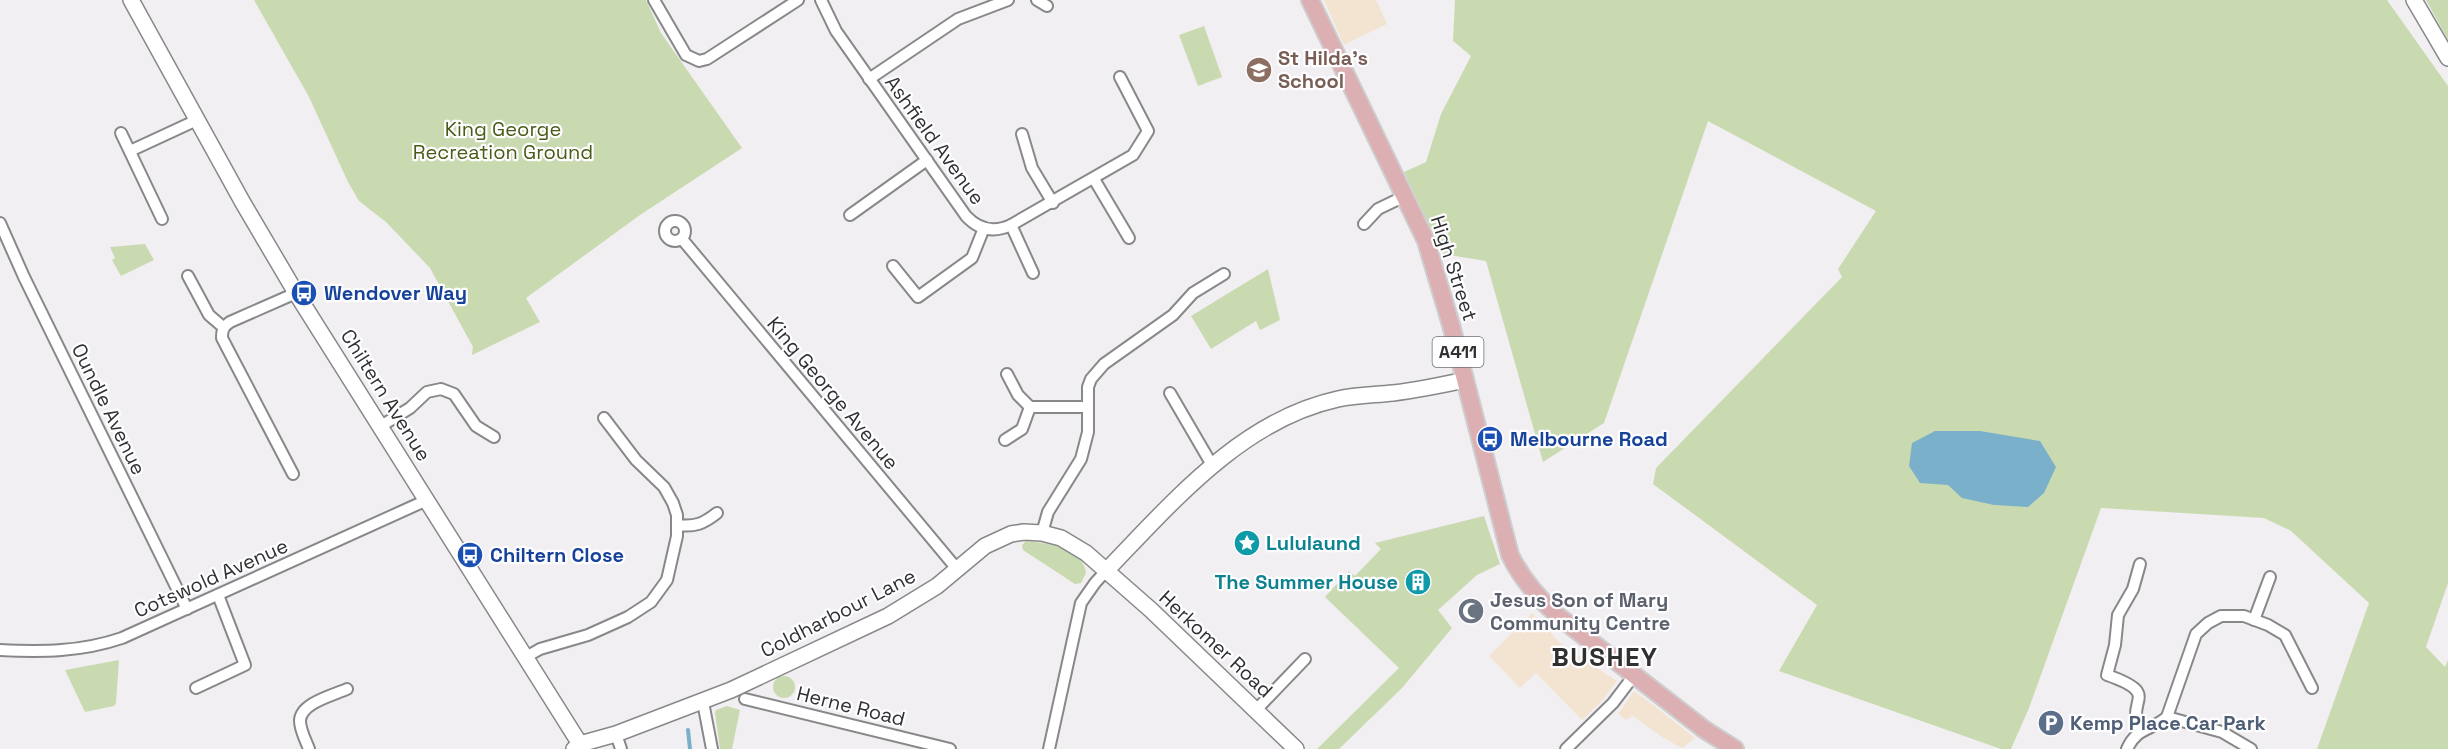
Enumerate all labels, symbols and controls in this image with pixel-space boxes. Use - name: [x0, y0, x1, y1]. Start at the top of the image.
- place label: St Hilda's School: [1278, 45, 1368, 94]
- school or university icon: St Hilda's School: [1244, 55, 1274, 85]
- street label: Ashfield Avenue: [879, 70, 991, 210]
- park label: King George Recreation Ground: [413, 116, 593, 165]
- street label: High Street: [1425, 212, 1483, 324]
- bus stop icon: Wendover Way: [289, 278, 319, 308]
- place label: Wendover Way: [324, 280, 467, 306]
- street label: King George Avenue: [761, 311, 905, 475]
- street label: Chiltern Avenue: [335, 324, 437, 466]
- road number: A411: [1432, 337, 1484, 367]
- street label: Oundle Avenue: [66, 339, 152, 479]
- bus stop icon: Melbourne Road: [1475, 424, 1505, 454]
- place label: Melbourne Road: [1510, 426, 1668, 452]
- place icon: Lululaund: [1232, 528, 1262, 558]
- place label: Lululaund: [1266, 530, 1361, 556]
- street label: Cotswold Avenue: [130, 532, 292, 624]
- bus stop icon: Chiltern Close: [455, 540, 485, 570]
- place label: Chiltern Close: [490, 542, 624, 568]
- street label: Coldharbour Lane: [756, 563, 920, 663]
- building icon: The Summer House: [1403, 567, 1433, 597]
- place label: The Summer House: [1214, 569, 1398, 595]
- street label: Herkomer Road: [1154, 585, 1278, 703]
- place label: Jesus Son of Mary Community Centre: [1490, 587, 1670, 636]
- mosque icon: Jesus Son of Mary Community Centre: [1456, 596, 1486, 626]
- district label: BUSHEY: [1551, 640, 1659, 674]
- street label: Herne Road: [794, 680, 908, 732]
- parking icon: Kemp Place Car Park: [2036, 708, 2066, 738]
- place label: Kemp Place Car Park: [2070, 710, 2266, 736]

